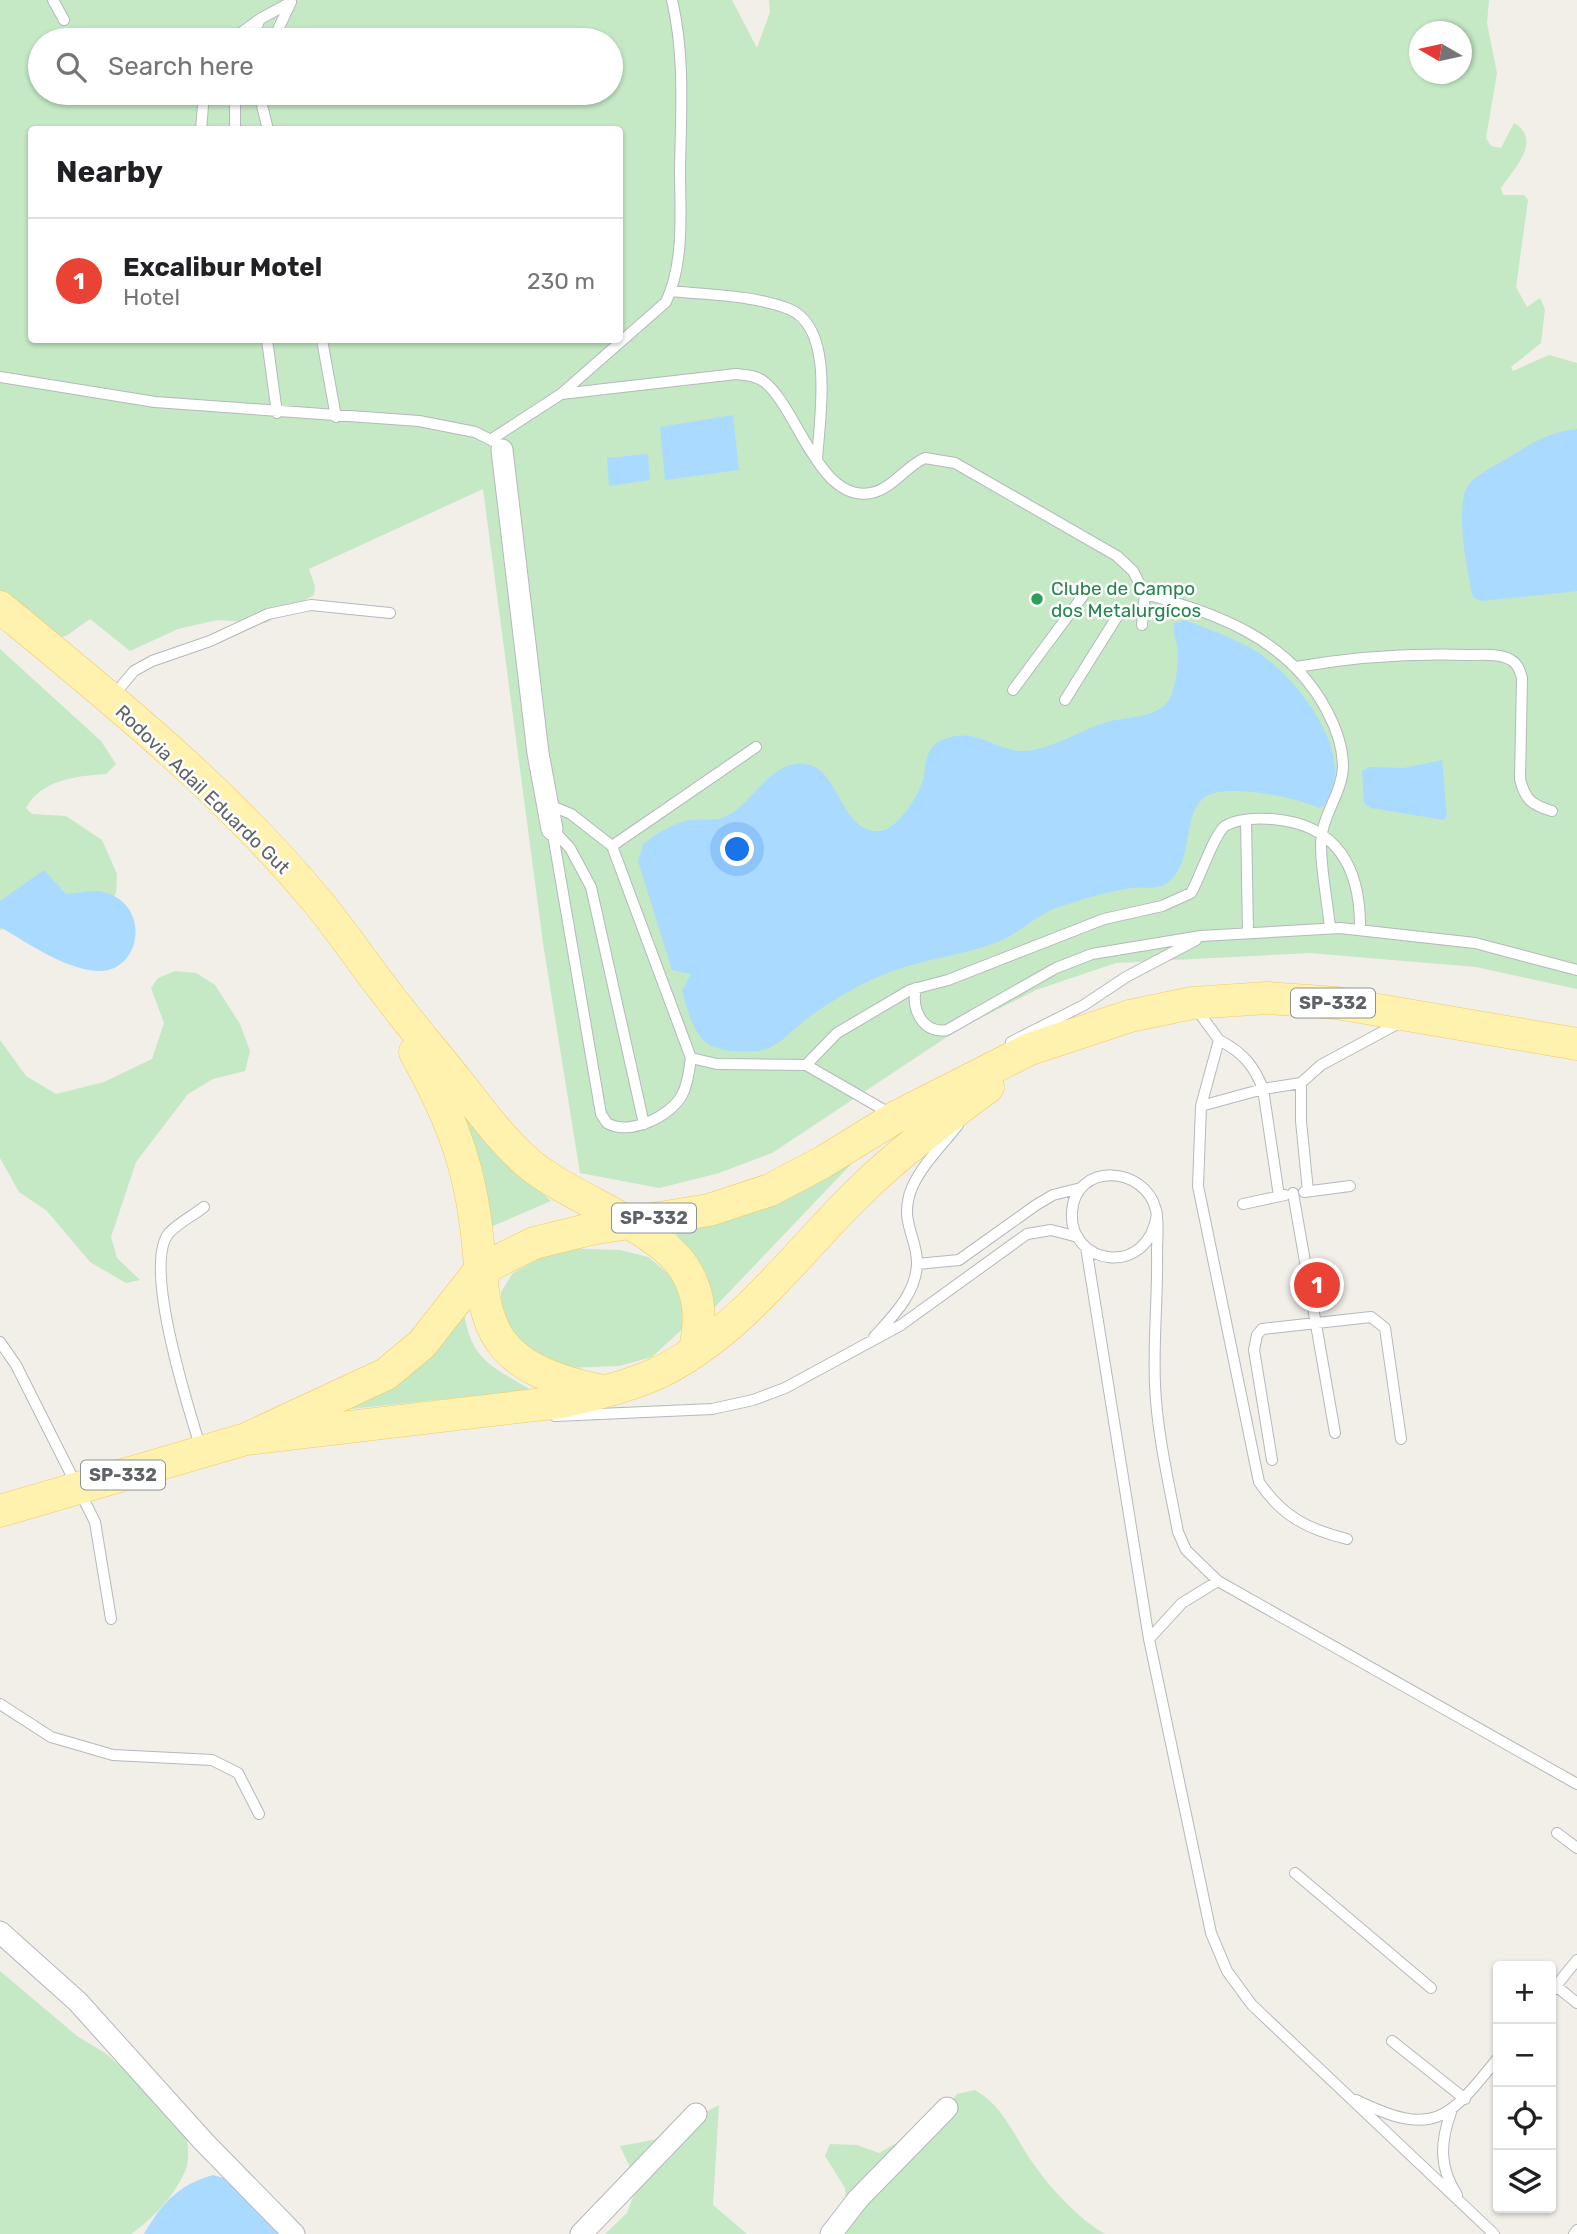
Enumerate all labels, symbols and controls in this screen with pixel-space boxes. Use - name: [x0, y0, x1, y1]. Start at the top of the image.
- north arrow: [1409, 21, 1472, 84]
- search box: [28, 28, 623, 105]
- icon: search: [52, 48, 90, 86]
- text: Search here: [108, 51, 254, 82]
- text: Nearby: [56, 154, 163, 190]
- text: Excalibur Motel: [123, 252, 322, 283]
- text: 1: [73, 267, 85, 295]
- text: 230 m: [527, 267, 595, 295]
- text: Hotel: [123, 283, 180, 311]
- place label: Clube de Campo dos Metalurgícos: [1051, 577, 1201, 622]
- marker: Clube de Campo dos Metalurgícos: [1029, 591, 1045, 607]
- street label: Rodovia Adail Eduardo Gut: [111, 700, 295, 879]
- your location: [720, 832, 754, 866]
- road number: SP-332: [1291, 988, 1375, 1018]
- road number: SP-332: [612, 1204, 696, 1232]
- pin: 1: [1294, 1259, 1340, 1311]
- road number: SP-332: [81, 1460, 165, 1490]
- map controls: [1493, 1961, 1556, 2213]
- button: +: [1493, 1961, 1556, 2024]
- button: −: [1493, 2024, 1556, 2087]
- button: locate: [1493, 2087, 1556, 2150]
- button: layers: [1493, 2150, 1556, 2213]

